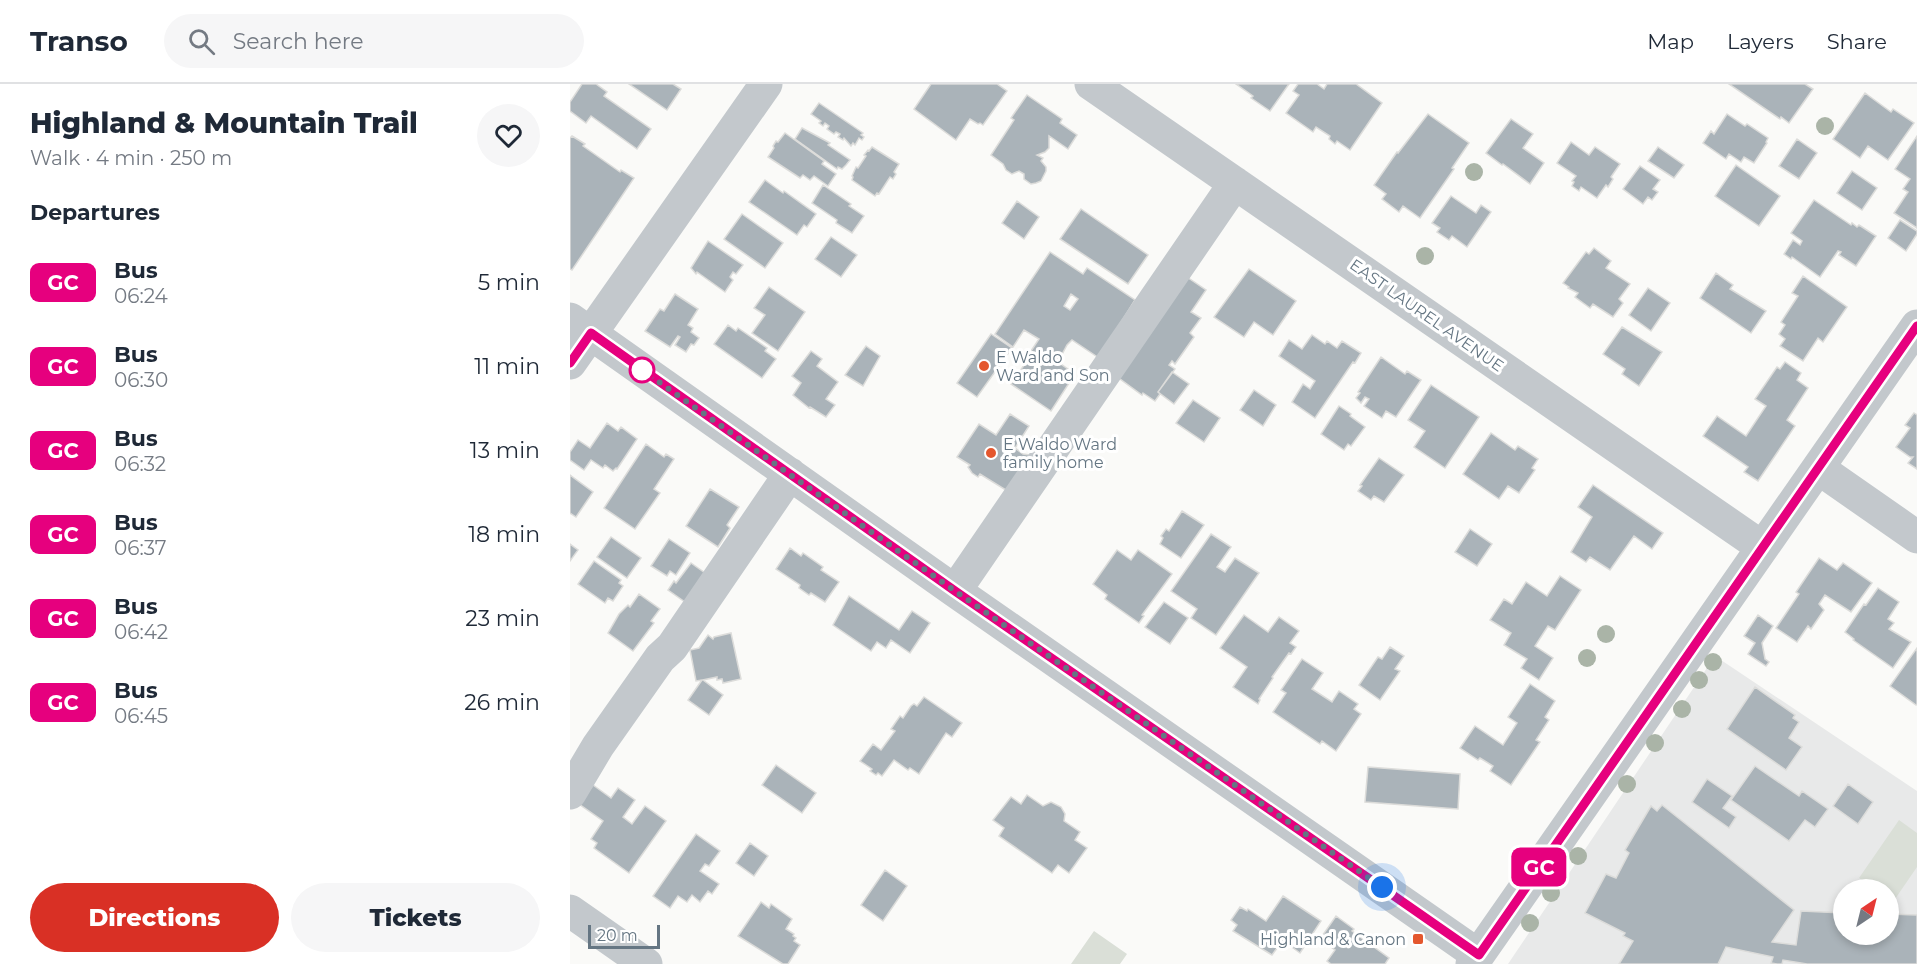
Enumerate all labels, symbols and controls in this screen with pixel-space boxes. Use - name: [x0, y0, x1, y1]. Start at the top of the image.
- search box: [164, 14, 584, 68]
- text: Transo: [30, 24, 128, 58]
- icon: search: [185, 25, 218, 58]
- text: Search here: [233, 28, 364, 55]
- text: Map: [1647, 29, 1694, 54]
- text: Layers: [1727, 29, 1794, 54]
- text: Share: [1827, 29, 1887, 54]
- button: heart: [477, 104, 540, 167]
- text: Highland & Mountain Trail: [30, 106, 418, 140]
- text: Walk · 4 min · 250 m: [30, 146, 232, 170]
- text: Departures: [30, 199, 160, 226]
- street label: EAST LAUREL AVENUE: [1346, 255, 1507, 376]
- text: Bus: [114, 257, 158, 284]
- text: 5 min: [478, 269, 540, 296]
- text: GC: [47, 270, 79, 295]
- text: 06:24: [114, 284, 168, 308]
- text: Bus: [114, 341, 158, 368]
- place label: E Waldo Ward and Son: [996, 348, 1110, 385]
- text: 11 min: [474, 353, 540, 380]
- text: GC: [47, 354, 79, 379]
- unlabelled marker: [629, 357, 655, 383]
- marker: E Waldo Ward and Son: [977, 359, 991, 373]
- text: 06:30: [114, 368, 168, 392]
- text: Bus: [114, 425, 158, 452]
- place label: E Waldo Ward family home: [1003, 435, 1117, 472]
- text: 13 min: [470, 437, 540, 464]
- text: GC: [47, 438, 79, 463]
- marker: E Waldo Ward family home: [984, 446, 998, 460]
- text: 06:32: [114, 452, 166, 476]
- text: Bus: [114, 509, 158, 536]
- text: 18 min: [468, 521, 540, 548]
- text: GC: [47, 522, 79, 547]
- text: 06:37: [114, 536, 166, 560]
- text: Bus: [114, 593, 158, 620]
- text: 23 min: [465, 605, 540, 632]
- text: GC: [47, 606, 79, 631]
- text: 06:42: [114, 620, 168, 644]
- text: Bus: [114, 677, 158, 704]
- text: 26 min: [464, 689, 540, 716]
- text: GC: [47, 690, 79, 715]
- text: 06:45: [114, 704, 168, 728]
- line badge: GC: [1512, 848, 1566, 886]
- text: GC: [1523, 855, 1555, 880]
- your location: [1367, 872, 1397, 902]
- north arrow: [1833, 879, 1899, 945]
- map controls: [1833, 879, 1899, 945]
- button: Directions: [30, 883, 279, 952]
- button: Tickets: [291, 883, 540, 952]
- scale bar: [588, 922, 660, 950]
- text: 20 m: [597, 926, 638, 945]
- place label: Highland & Canon: [1260, 930, 1406, 949]
- marker: Highland & Canon: [1411, 932, 1425, 946]

